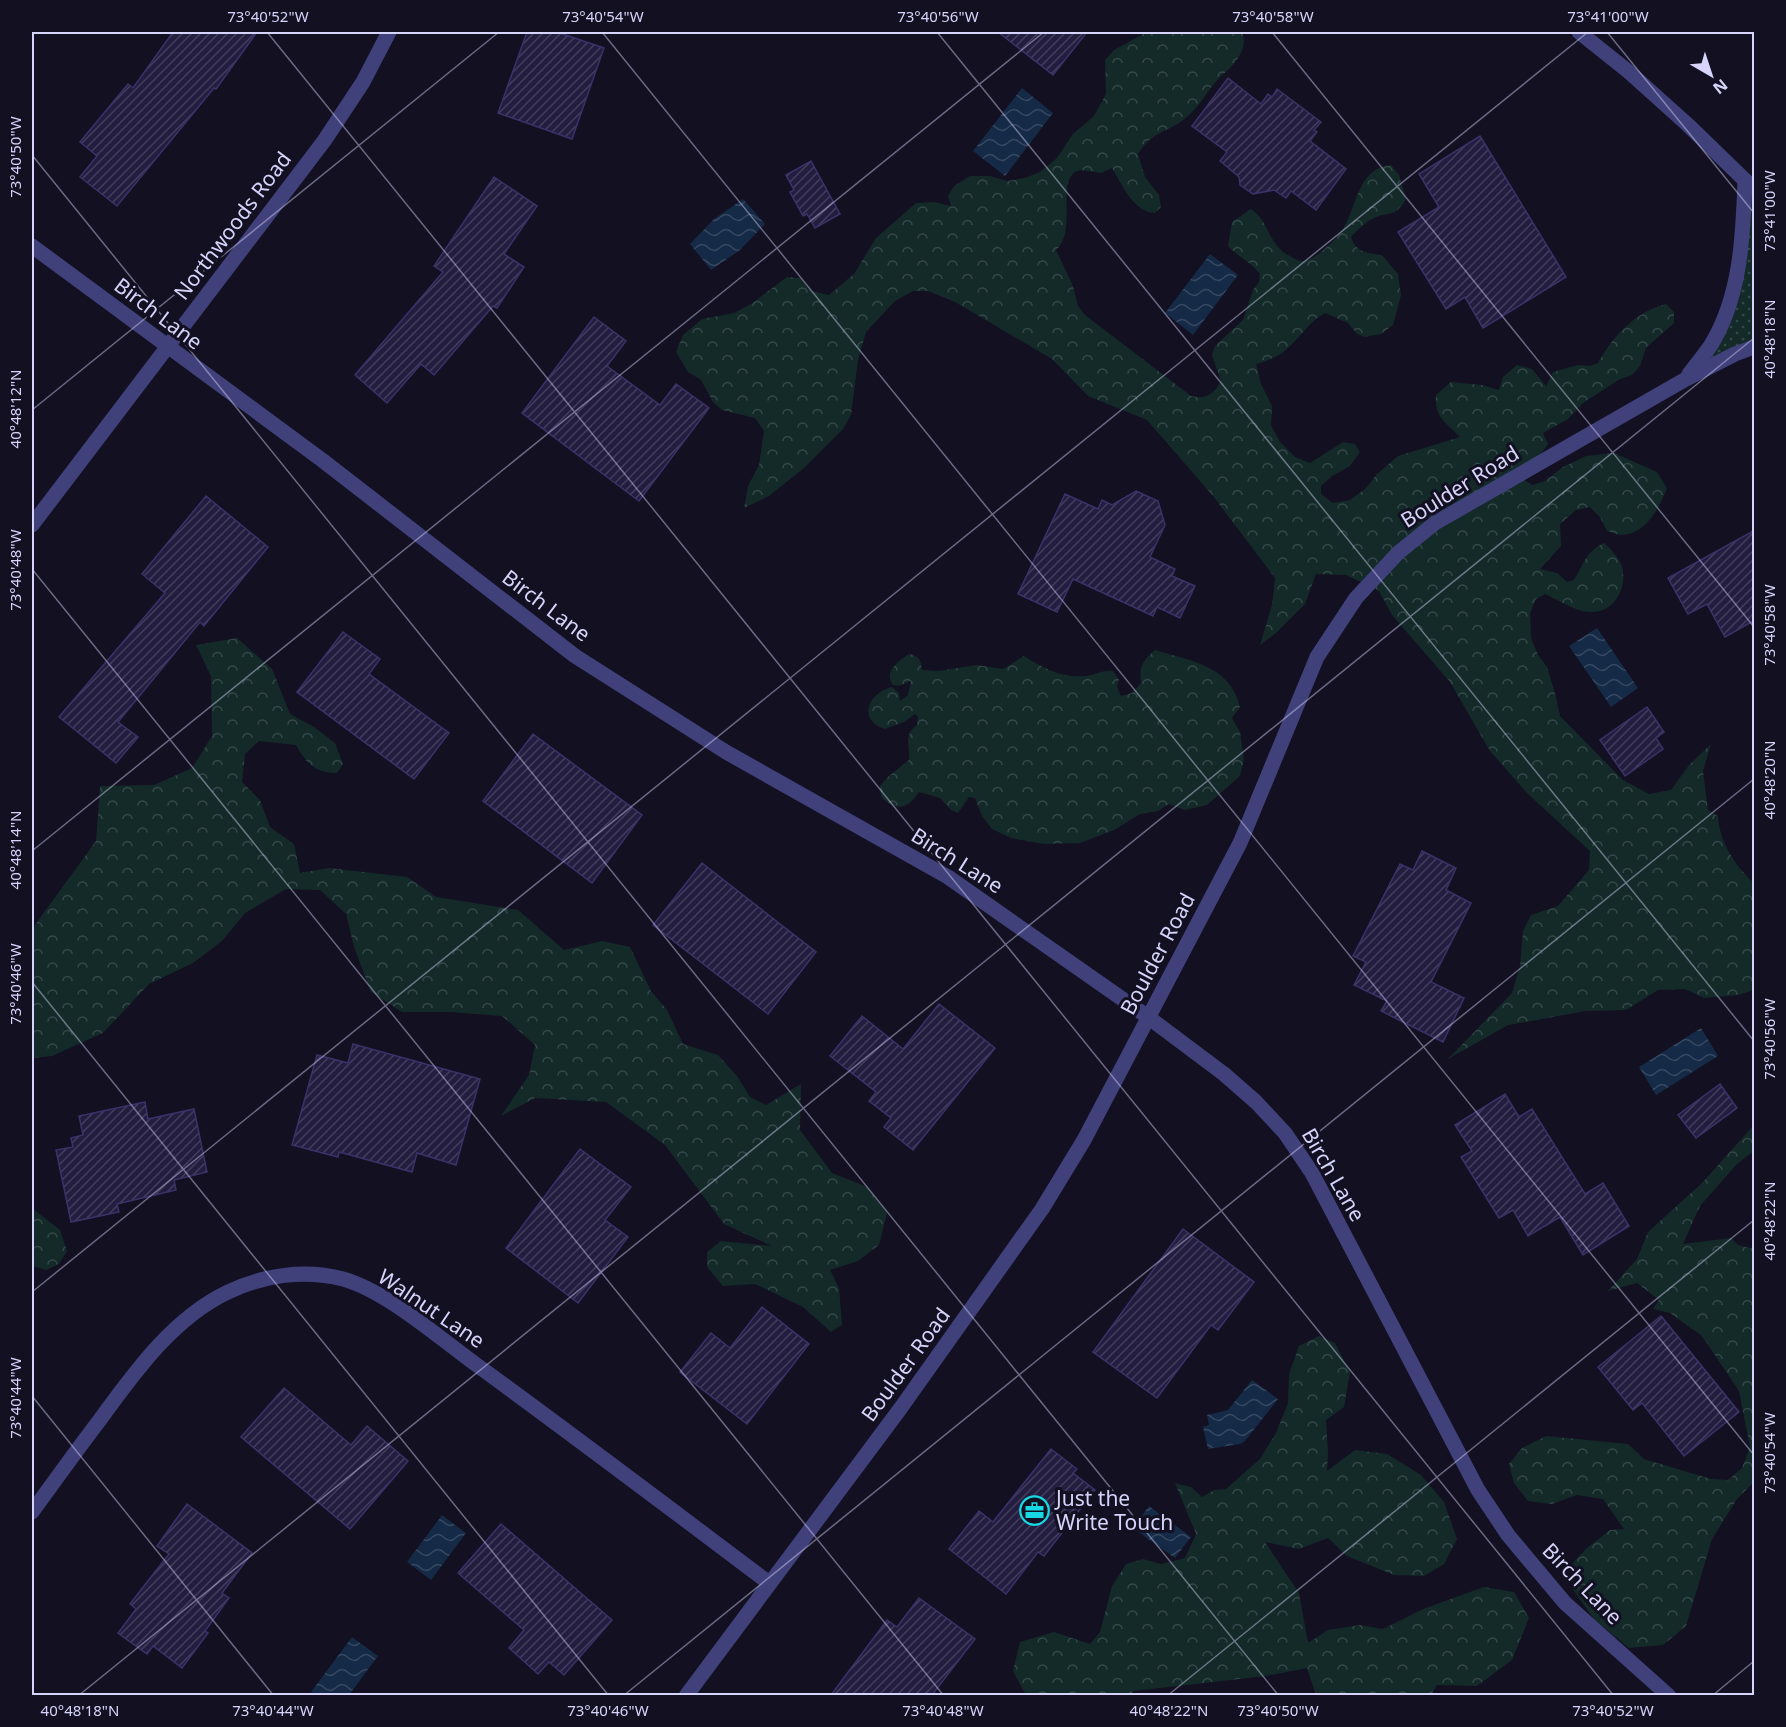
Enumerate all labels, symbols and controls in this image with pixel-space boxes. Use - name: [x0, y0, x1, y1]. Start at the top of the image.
- text: 73°40'52"W: [227, 6, 309, 26]
- text: 73°40'54"W: [562, 6, 644, 26]
- text: 73°40'56"W: [897, 6, 979, 26]
- text: 73°40'58"W: [1232, 6, 1314, 26]
- text: 73°41'00"W: [1567, 6, 1649, 26]
- north arrow: [1681, 45, 1741, 105]
- text: N: [1708, 74, 1732, 99]
- text: 73°40'50"W: [5, 116, 25, 198]
- street label: Northwoods Road: [167, 146, 297, 305]
- text: 73°41'00"W: [1759, 170, 1779, 252]
- street label: Birch Lane: [109, 271, 208, 356]
- text: 40°48'18"N: [1759, 300, 1779, 378]
- text: 40°48'12"N: [5, 370, 25, 448]
- street label: Boulder Road: [1395, 439, 1524, 534]
- text: 73°40'48"W: [5, 529, 25, 611]
- street label: Birch Lane: [497, 563, 596, 648]
- text: 73°40'58"W: [1759, 584, 1779, 666]
- text: 40°48'20"N: [1759, 741, 1779, 819]
- text: 40°48'14"N: [5, 811, 25, 889]
- street label: Birch Lane: [906, 821, 1009, 899]
- street label: Boulder Road: [1113, 888, 1201, 1019]
- text: 73°40'46"W: [5, 943, 25, 1025]
- text: 73°40'56"W: [1759, 998, 1779, 1080]
- street label: Birch Lane: [1296, 1123, 1372, 1226]
- text: 40°48'22"N: [1759, 1182, 1779, 1260]
- street label: Walnut Lane: [373, 1262, 490, 1354]
- street label: Boulder Road: [854, 1302, 956, 1427]
- text: 73°40'44"W: [5, 1357, 25, 1439]
- text: 73°40'54"W: [1759, 1412, 1779, 1494]
- place label: Just the Write Touch: [1054, 1484, 1173, 1536]
- office icon: Just the Write Touch: [1019, 1495, 1051, 1527]
- street label: Birch Lane: [1537, 1536, 1629, 1630]
- text: 40°48'18"N: [41, 1700, 119, 1720]
- text: 73°40'44"W: [232, 1700, 314, 1720]
- text: 73°40'46"W: [567, 1700, 649, 1720]
- text: 73°40'48"W: [902, 1700, 984, 1720]
- text: 40°48'22"N: [1130, 1700, 1208, 1720]
- text: 73°40'50"W: [1237, 1700, 1319, 1720]
- text: 73°40'52"W: [1572, 1700, 1654, 1720]

